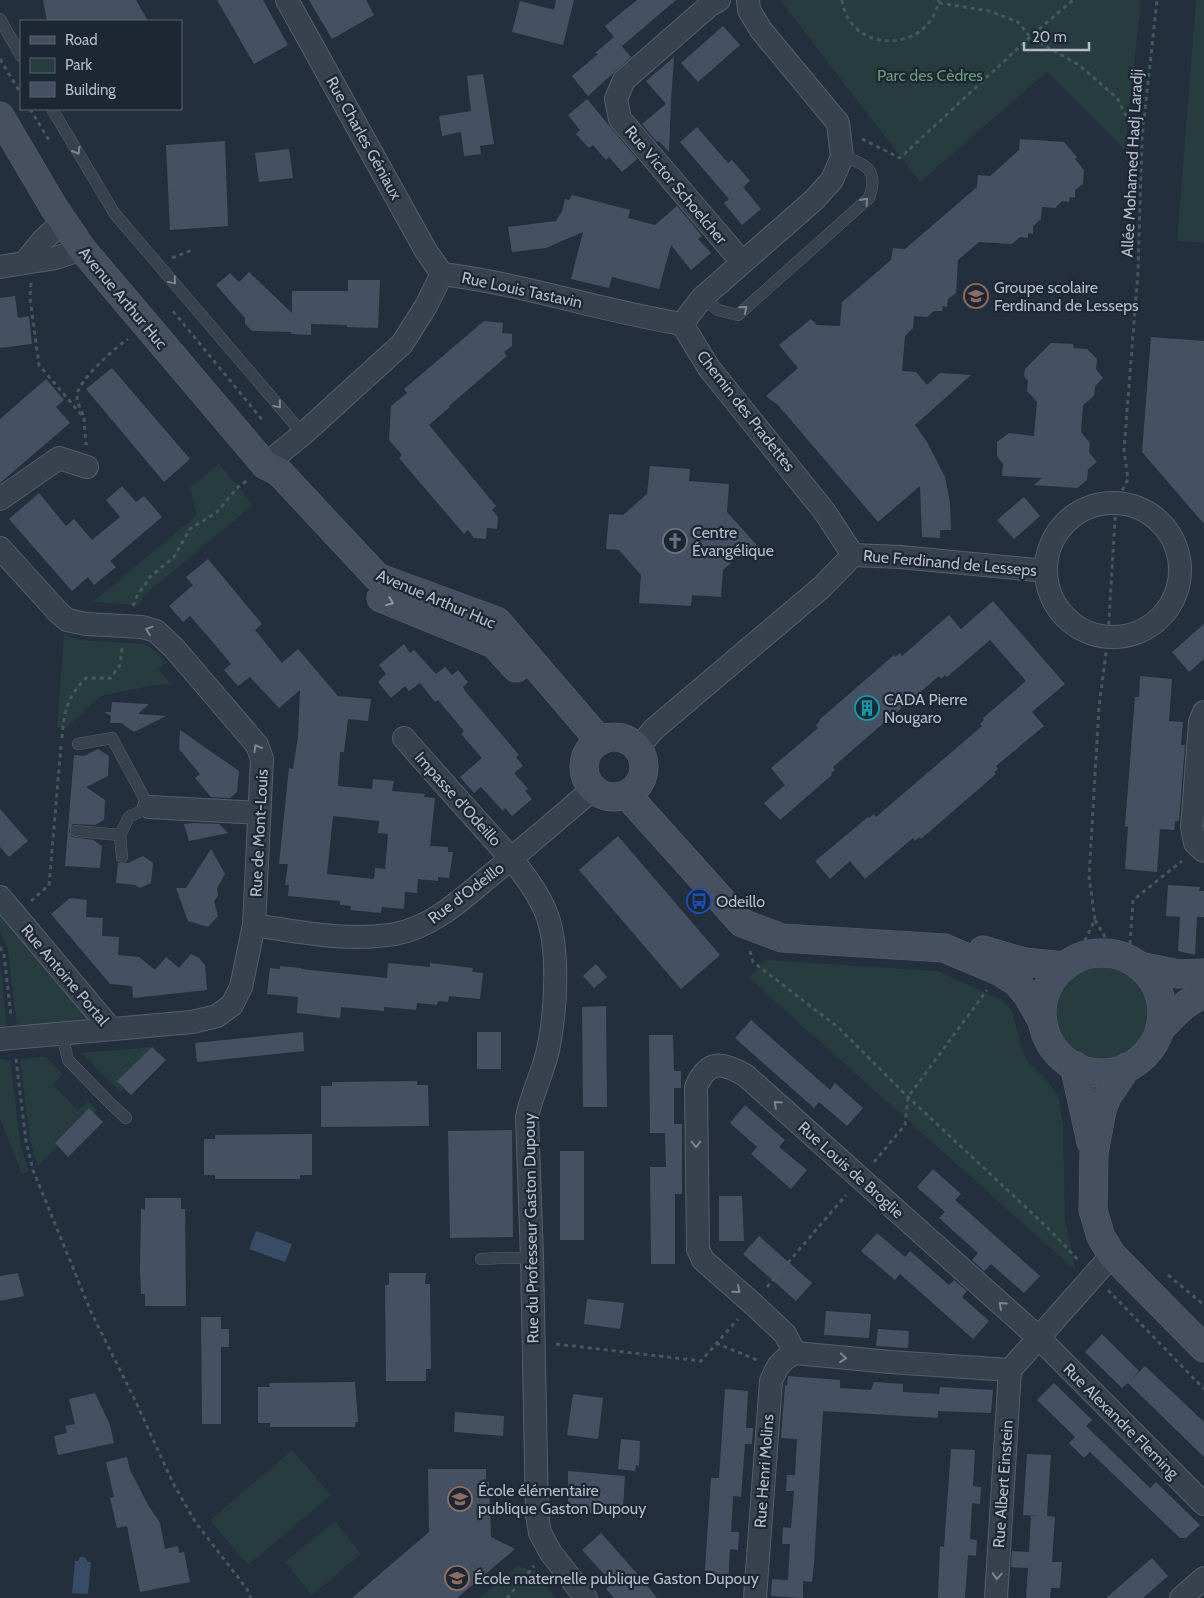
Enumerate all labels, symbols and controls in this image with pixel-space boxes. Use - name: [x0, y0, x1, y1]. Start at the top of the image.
- legend: [20, 20, 182, 110]
- scale bar: [1024, 20, 1089, 52]
- text: 20 m: [1032, 28, 1067, 46]
- text: Road: [65, 31, 98, 49]
- text: Park: [65, 56, 92, 74]
- park label: Parc des Cèdres: [877, 66, 983, 85]
- street label: Allée Mohamed Hadj Laradji: [1118, 68, 1146, 258]
- street label: Rue Charles Géniaux: [322, 73, 406, 203]
- text: Building: [65, 81, 116, 99]
- street label: Rue Victor Schoelcher: [621, 122, 732, 249]
- one-way arrow: [71, 145, 81, 154]
- one-way arrow: [859, 198, 868, 207]
- street label: Avenue Arthur Huc: [75, 243, 171, 353]
- street label: Rue Louis Tastavin: [460, 268, 584, 312]
- one-way arrow: [167, 276, 176, 285]
- place label: Groupe scolaire Ferdinand de Lesseps: [994, 278, 1139, 315]
- school or university icon: Groupe scolaire Ferdinand de Lesseps: [963, 283, 989, 309]
- one-way arrow: [738, 307, 747, 315]
- street label: Chemin des Pradettes: [693, 347, 799, 476]
- one-way arrow: [272, 400, 281, 409]
- place label: Centre Évangélique: [692, 523, 774, 560]
- church icon: Centre Évangélique: [662, 528, 688, 554]
- street label: Rue Ferdinand de Lesseps: [862, 546, 1038, 580]
- street label: Avenue Arthur Huc: [374, 565, 498, 633]
- one-way arrow: [385, 595, 394, 606]
- one-way arrow: [145, 625, 154, 635]
- place label: CADA Pierre Nougaro: [884, 690, 967, 727]
- building icon: CADA Pierre Nougaro: [854, 695, 880, 721]
- one-way arrow: [253, 745, 263, 754]
- street label: Impasse d'Odeillo: [411, 748, 505, 850]
- street label: Rue de Mont-Louis: [246, 768, 272, 897]
- street label: Rue d'Odeillo: [424, 858, 508, 928]
- bus stop icon: Odeillo: [686, 888, 712, 914]
- place label: Odeillo: [716, 892, 765, 911]
- street label: Rue Antoine Portal: [17, 921, 113, 1030]
- one-way arrow: [773, 1100, 782, 1109]
- street label: Rue du Professeur Gaston Dupouy: [519, 1112, 543, 1344]
- street label: Rue Louis de Broglie: [794, 1118, 908, 1222]
- one-way arrow: [691, 1140, 701, 1148]
- one-way arrow: [732, 1284, 741, 1293]
- one-way arrow: [999, 1302, 1008, 1311]
- one-way arrow: [840, 1352, 848, 1363]
- street label: Rue Alexandre Fleming: [1059, 1359, 1183, 1483]
- street label: Rue Henri Molins: [751, 1413, 777, 1529]
- street label: Rue Albert Einstein: [989, 1419, 1017, 1549]
- place label: École élémentaire publique Gaston Dupouy: [478, 1481, 646, 1518]
- school or university icon: École élémentaire publique Gaston Dupouy: [447, 1486, 473, 1512]
- school or university icon: École maternelle publique Gaston Dupouy: [444, 1565, 470, 1591]
- place label: École maternelle publique Gaston Dupouy: [474, 1569, 759, 1588]
- one-way arrow: [992, 1572, 1003, 1580]

